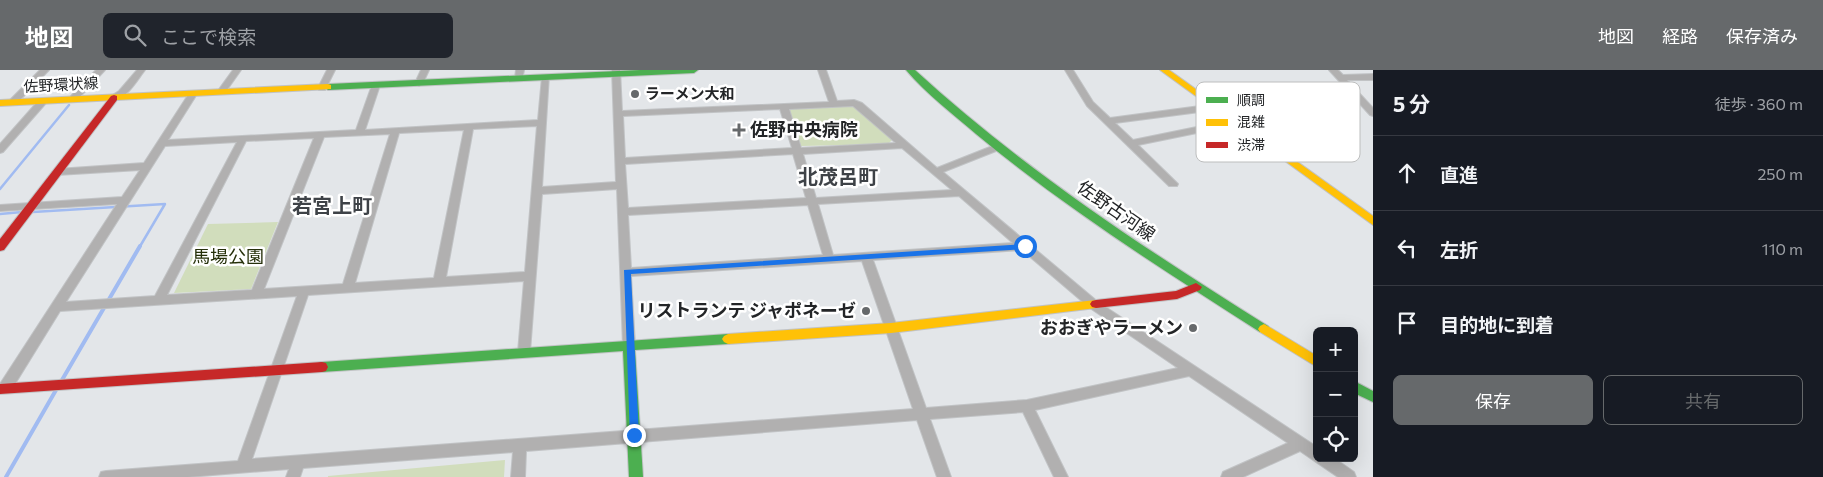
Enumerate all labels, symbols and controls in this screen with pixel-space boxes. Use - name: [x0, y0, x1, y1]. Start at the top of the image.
- search box: [103, 13, 453, 58]
- icon: search: [121, 21, 149, 49]
- text: 地図: [25, 22, 73, 51]
- text: ここで検索: [161, 25, 256, 48]
- text: 地図: [1598, 25, 1634, 47]
- text: 経路: [1662, 25, 1698, 47]
- text: 保存済み: [1726, 25, 1798, 47]
- street label: 佐野環状線: [23, 73, 99, 95]
- legend: [1196, 82, 1360, 162]
- place label: ラーメン大和: [645, 84, 734, 102]
- marker: ラーメン大和: [629, 88, 641, 100]
- text: 順調: [1237, 91, 1265, 108]
- text: 5 分: [1393, 91, 1430, 116]
- text: 徒歩 · 360 m: [1715, 94, 1803, 113]
- text: 混雑: [1237, 113, 1265, 130]
- place label: 佐野中央病院: [750, 118, 858, 140]
- marker: 佐野中央病院: [732, 123, 746, 137]
- text: 渋滞: [1237, 136, 1265, 153]
- icon: ahead: [1393, 159, 1421, 187]
- text: 直進: [1440, 163, 1478, 186]
- district label: 北茂呂町: [798, 164, 878, 188]
- text: 250 m: [1757, 164, 1803, 183]
- street label: 佐野古河線: [1073, 175, 1160, 245]
- district label: 若宮上町: [292, 193, 372, 217]
- icon: left: [1393, 234, 1421, 262]
- route start: [1014, 235, 1037, 258]
- text: 左折: [1440, 238, 1478, 261]
- text: 110 m: [1762, 239, 1803, 258]
- park label: 馬場公園: [192, 245, 264, 267]
- place label: リストランテ ジャポネーゼ: [637, 299, 856, 321]
- marker: リストランテ ジャポネーゼ: [860, 305, 872, 317]
- icon: arrive: [1393, 309, 1421, 337]
- text: 目的地に到着: [1440, 313, 1554, 336]
- place label: おおぎやラーメン: [1040, 316, 1183, 338]
- marker: おおぎやラーメン: [1187, 322, 1199, 334]
- map controls: [1313, 327, 1358, 462]
- button: +: [1313, 327, 1358, 372]
- button: −: [1313, 372, 1358, 417]
- button: 保存: [1393, 375, 1593, 425]
- button: 共有: [1603, 375, 1803, 425]
- button: locate: [1313, 417, 1358, 462]
- route end: [623, 424, 646, 447]

